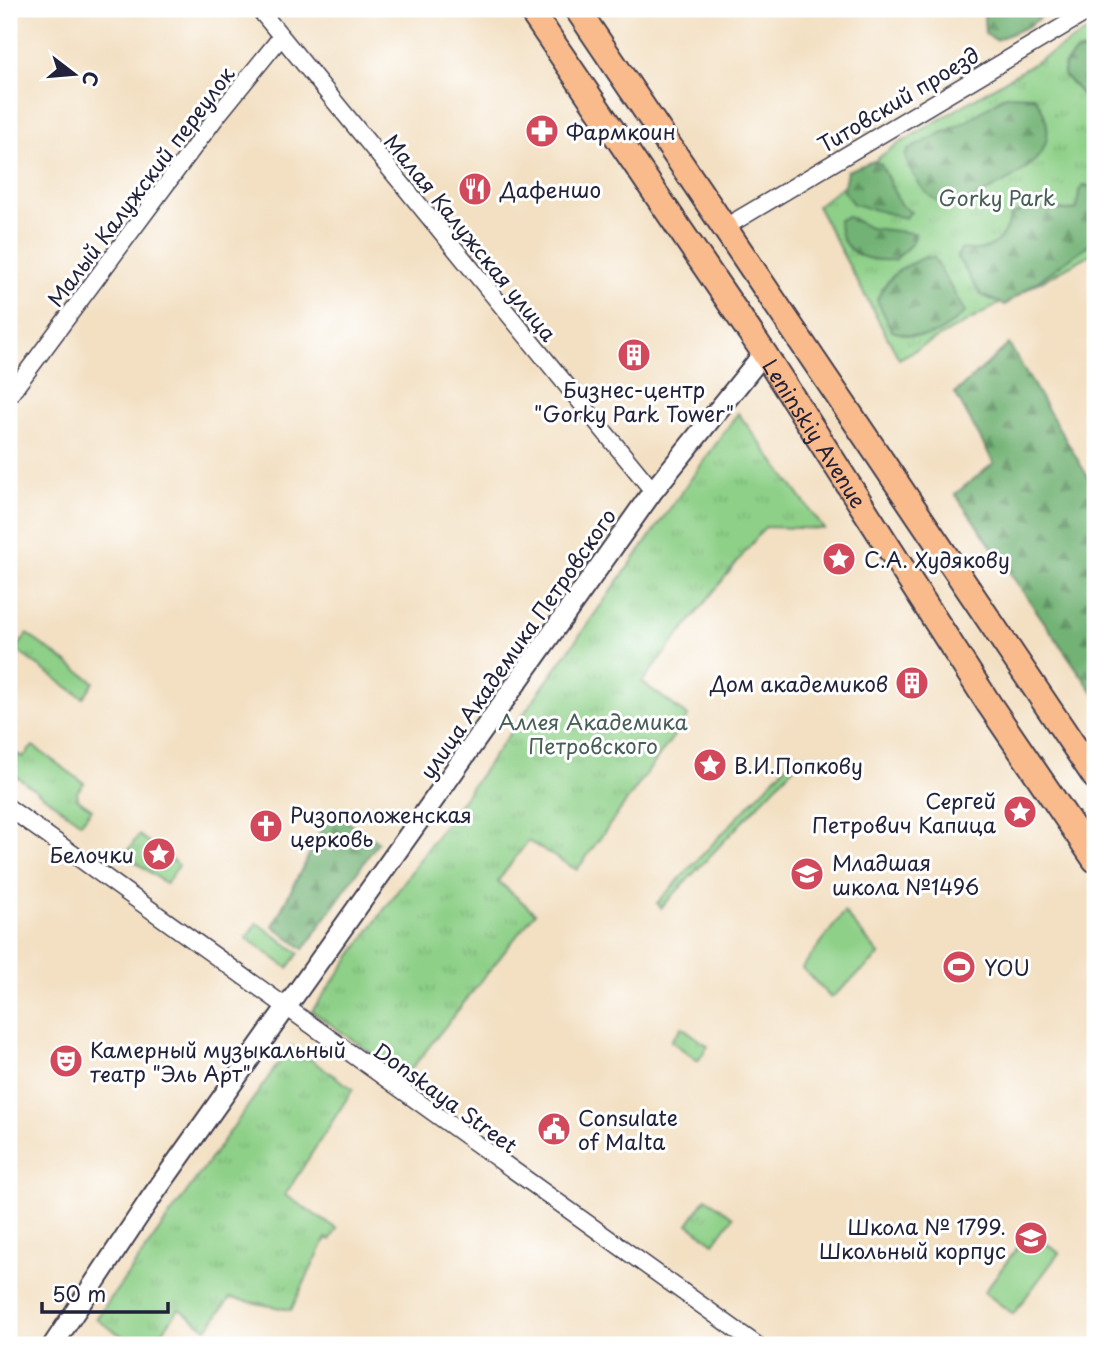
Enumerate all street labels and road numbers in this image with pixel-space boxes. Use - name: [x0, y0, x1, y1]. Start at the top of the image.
- street label: Титовский проезд: [811, 38, 985, 160]
- street label: Малый Калужский переулок: [39, 59, 242, 313]
- street label: Малая Калужская улица: [377, 126, 565, 348]
- street label: Leninskiy Avenue: [755, 352, 875, 514]
- street label: улица Академика Петровского: [411, 501, 623, 785]
- street label: Donskaya Street: [367, 1034, 525, 1160]

